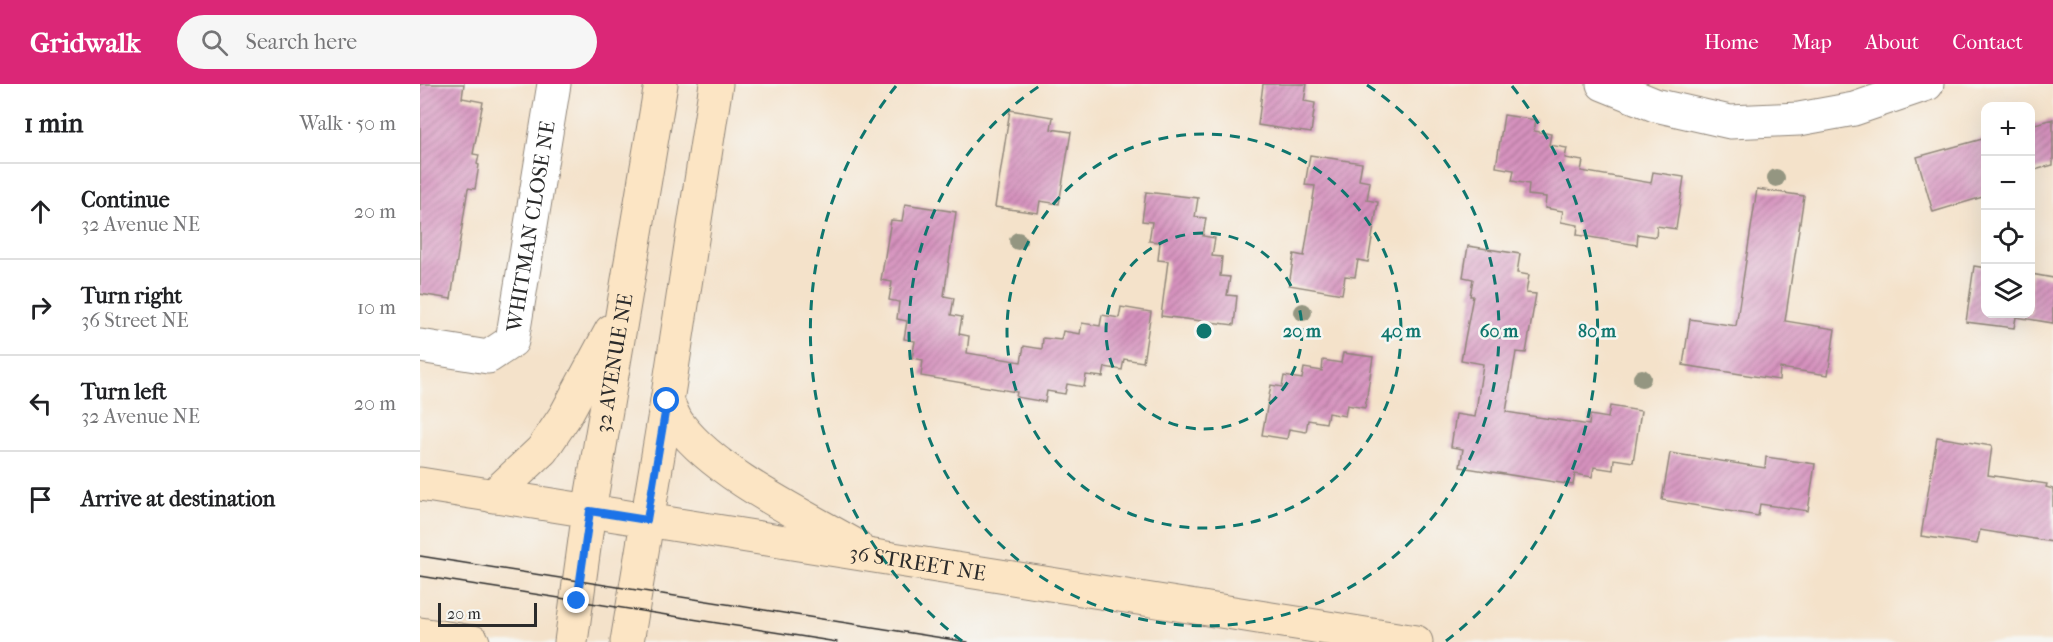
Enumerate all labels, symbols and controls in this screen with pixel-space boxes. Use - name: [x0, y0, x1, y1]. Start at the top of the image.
- search box: [177, 15, 597, 69]
- text: Gridwalk: [30, 26, 141, 59]
- icon: search: [198, 26, 231, 59]
- text: Search here: [246, 29, 357, 55]
- text: Home: [1704, 30, 1759, 54]
- text: Map: [1792, 30, 1832, 54]
- text: About: [1865, 30, 1919, 54]
- text: Contact: [1952, 30, 2023, 54]
- map controls: [1981, 102, 2035, 318]
- button: +: [1981, 102, 2035, 156]
- text: 1 min: [24, 108, 83, 139]
- text: Walk · 50 m: [300, 112, 396, 135]
- street label: WHITMAN CLOSE NE: [502, 119, 560, 334]
- button: −: [1981, 156, 2035, 210]
- text: Continue: [81, 187, 170, 213]
- icon: ahead: [24, 195, 57, 228]
- text: 20 m: [354, 200, 396, 223]
- button: locate: [1981, 210, 2035, 264]
- text: 32 Avenue NE: [81, 213, 200, 236]
- button: layers: [1981, 264, 2035, 318]
- text: Turn right: [81, 283, 182, 309]
- icon: right: [24, 291, 57, 324]
- street label: 32 AVENUE NE: [590, 292, 638, 435]
- text: 10 m: [357, 296, 396, 319]
- text: 36 Street NE: [81, 309, 189, 332]
- centre of rings: [1194, 321, 1214, 341]
- text: 20 m: [1283, 321, 1322, 342]
- text: 40 m: [1380, 321, 1422, 342]
- text: 60 m: [1480, 321, 1519, 342]
- text: 80 m: [1578, 321, 1617, 342]
- text: Turn left: [81, 379, 167, 405]
- icon: left: [24, 387, 57, 420]
- route start: [653, 387, 679, 413]
- text: 20 m: [354, 392, 396, 415]
- text: 32 Avenue NE: [81, 405, 200, 428]
- icon: arrive: [24, 483, 57, 516]
- text: Arrive at destination: [81, 486, 275, 512]
- street label: 36 STREET NE: [848, 540, 988, 586]
- route end: [563, 587, 589, 613]
- scale bar: [438, 600, 537, 628]
- text: 20 m: [447, 604, 481, 623]

